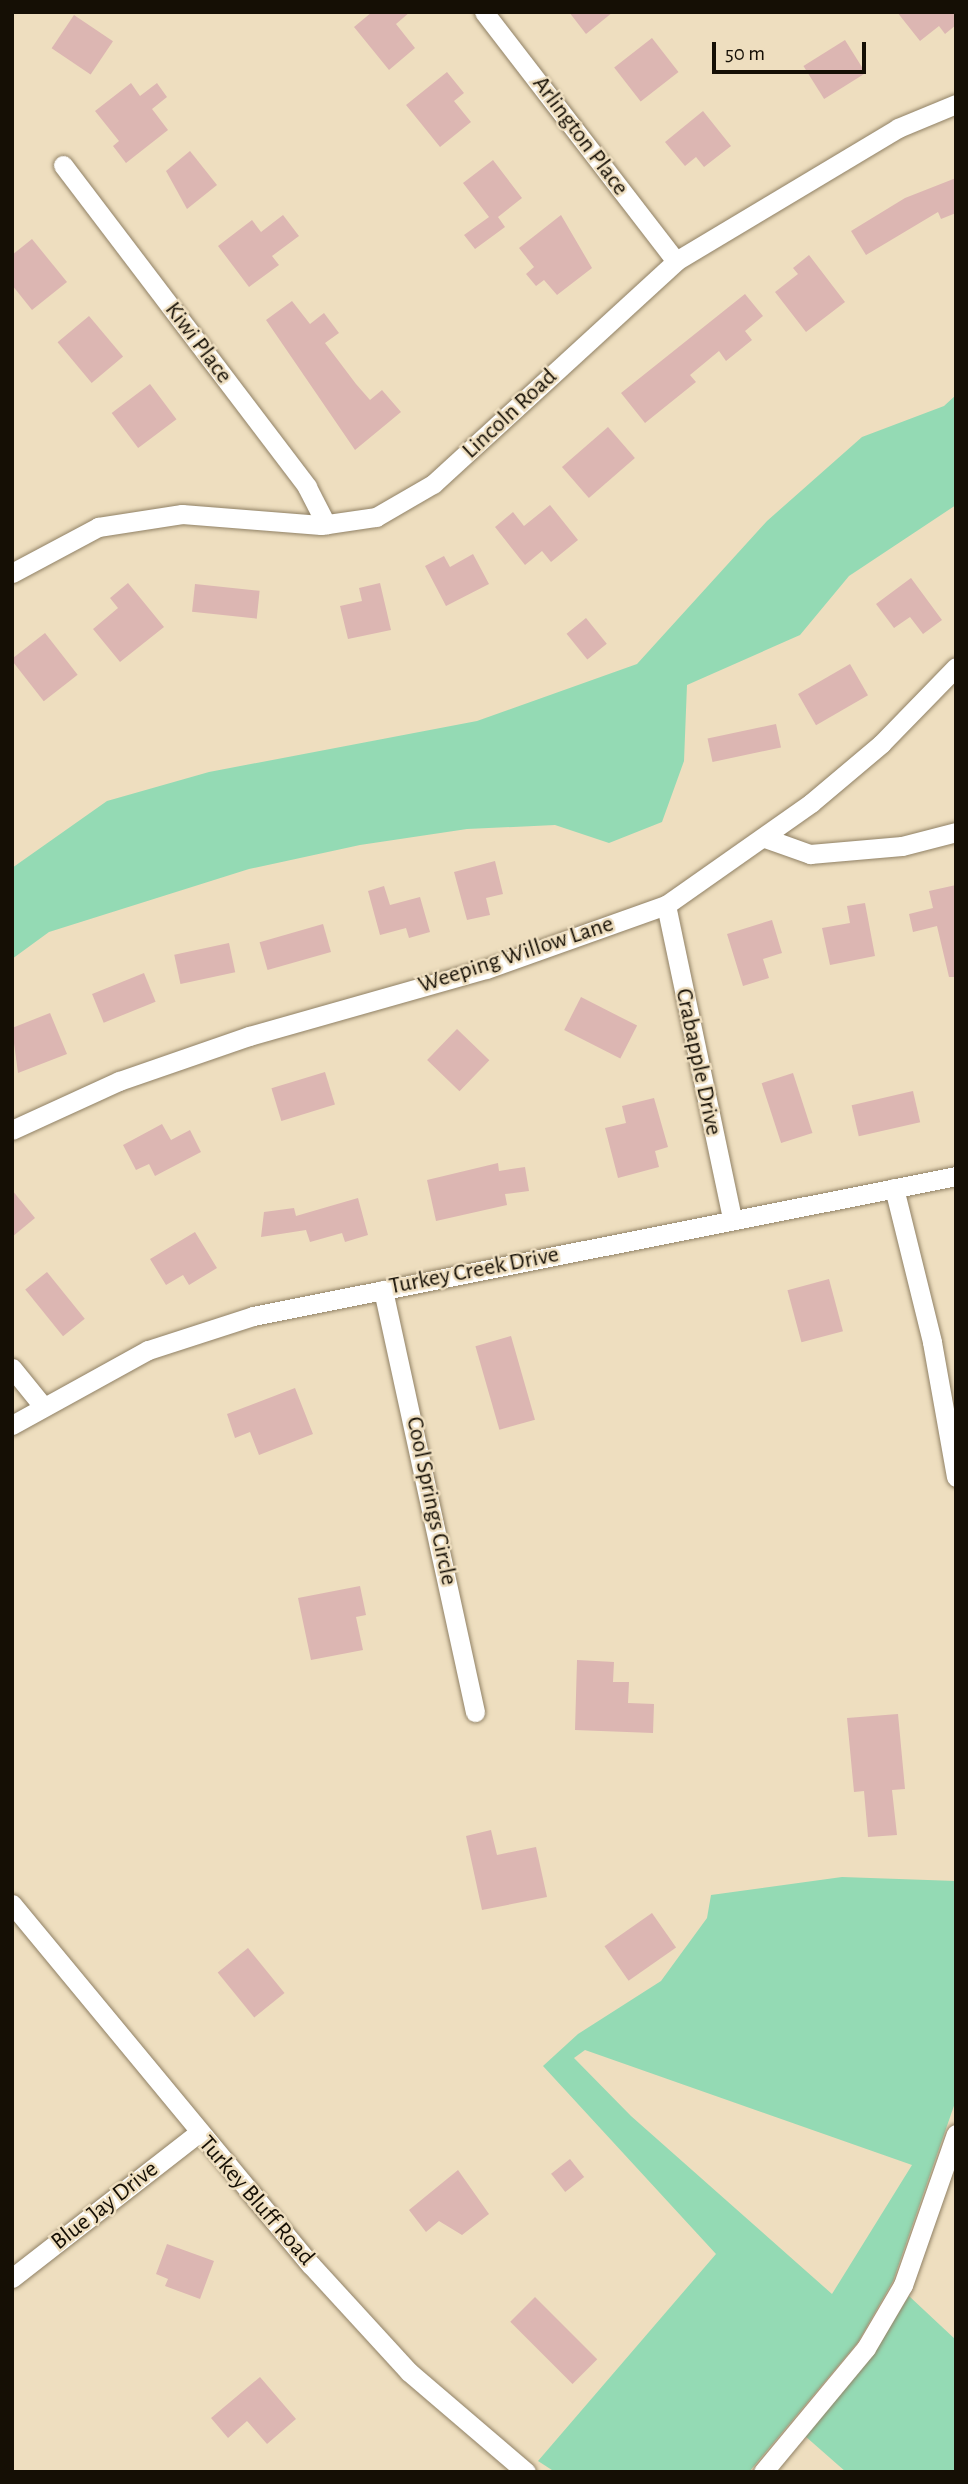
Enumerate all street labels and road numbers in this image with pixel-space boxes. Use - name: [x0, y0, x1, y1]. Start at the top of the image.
- street label: Arlington Place: [526, 71, 634, 201]
- street label: Kiwi Place: [158, 297, 238, 389]
- street label: Lincoln Road: [457, 363, 563, 465]
- street label: Weeping Willow Lane: [415, 910, 617, 1000]
- street label: Crabapple Drive: [668, 986, 728, 1138]
- street label: Turkey Creek Drive: [387, 1240, 561, 1302]
- street label: Cool Springs Circle: [399, 1414, 463, 1588]
- street label: Turkey Bluff Road: [192, 2130, 320, 2272]
- street label: Blue Jay Drive: [46, 2155, 164, 2257]

